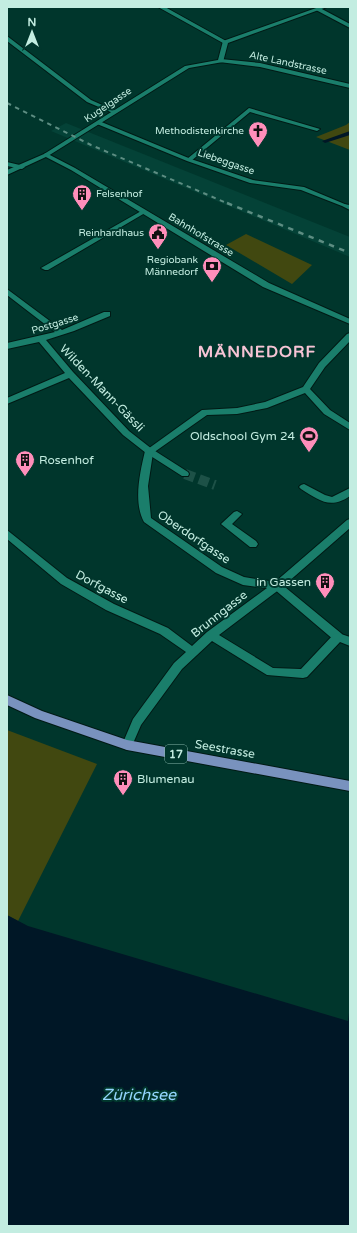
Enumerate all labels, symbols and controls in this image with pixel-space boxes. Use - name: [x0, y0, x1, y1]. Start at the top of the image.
- north arrow: [12, 12, 52, 52]
- text: N: [28, 16, 36, 29]
- street label: Alte Landstrasse: [248, 49, 328, 77]
- street label: Kugelgasse: [82, 85, 134, 125]
- church icon: Methodistenkirche: [247, 120, 269, 148]
- place label: Methodistenkirche: [155, 125, 244, 137]
- street label: Liebeggasse: [196, 147, 256, 177]
- building icon: Felsenhof: [71, 183, 93, 211]
- place label: Felsenhof: [96, 188, 142, 200]
- street label: Bahnhofstrasse: [166, 211, 236, 259]
- public building icon: Reinhardhaus: [147, 222, 169, 250]
- place label: Reinhardhaus: [78, 227, 144, 239]
- place label: Regiobank Männedorf: [145, 254, 199, 278]
- bank icon: Regiobank Männedorf: [201, 255, 223, 283]
- street label: Postgasse: [30, 311, 80, 337]
- street label: Wilden-Mann-Gässli: [57, 342, 147, 434]
- district label: MÄNNEDORF: [198, 342, 316, 362]
- sports icon: Oldschool Gym 24: [298, 425, 320, 453]
- place label: Oldschool Gym 24: [190, 429, 295, 443]
- building icon: Rosenhof: [14, 449, 36, 477]
- place label: Rosenhof: [39, 453, 94, 467]
- street label: Oberdorfgasse: [155, 508, 233, 567]
- street label: Dorfgasse: [73, 567, 131, 607]
- building icon: in Gassen: [314, 571, 336, 599]
- place label: in Gassen: [256, 575, 311, 589]
- street label: Brunngasse: [188, 588, 250, 640]
- street label: Seestrasse: [194, 737, 256, 761]
- road number: 17: [165, 745, 187, 763]
- building icon: Blumenau: [112, 768, 134, 796]
- place label: Blumenau: [137, 772, 195, 786]
- water label: Zürichsee: [102, 1085, 177, 1105]

